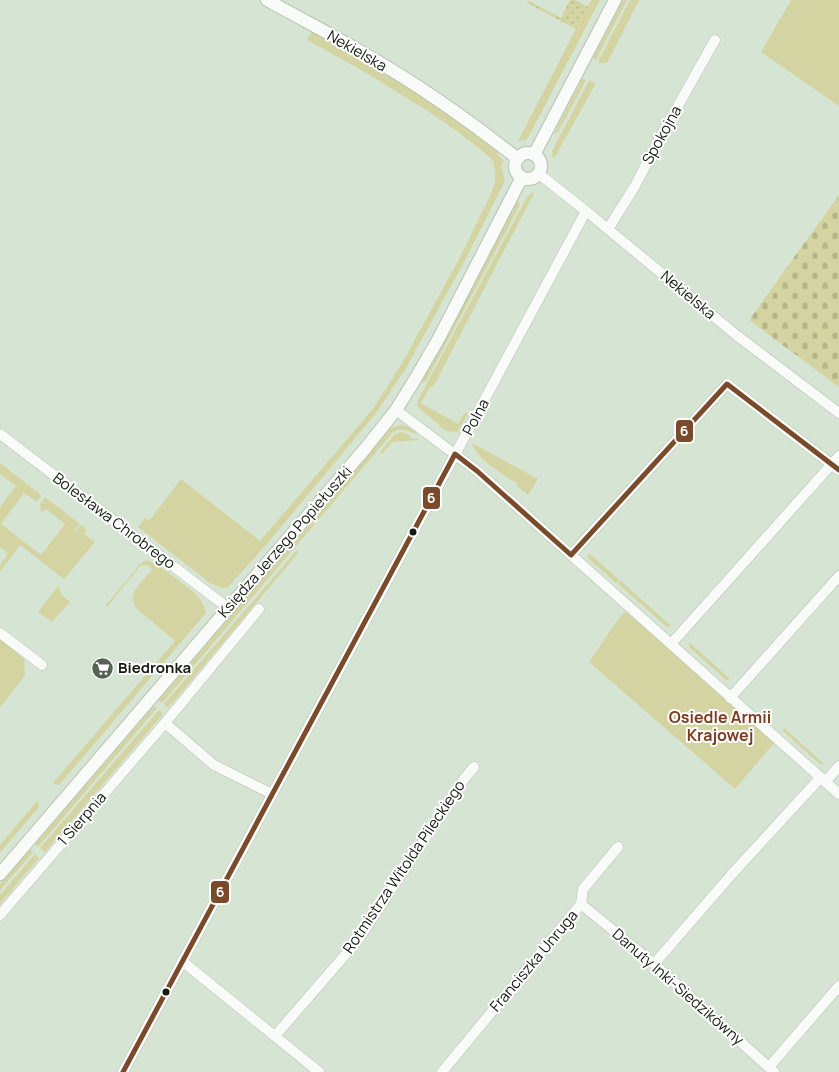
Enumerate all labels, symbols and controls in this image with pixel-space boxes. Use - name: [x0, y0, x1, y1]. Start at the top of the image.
- street label: Nekielska: [323, 25, 391, 76]
- street label: Spokojna: [637, 102, 686, 168]
- street label: Nekielska: [656, 265, 720, 324]
- street label: Polna: [457, 395, 494, 439]
- line badge: 6: [675, 419, 694, 443]
- text: 6: [680, 421, 688, 440]
- street label: Księdza Jerzego Popiełuszki: [213, 461, 356, 622]
- street label: Bolesława Chrobrego: [49, 468, 180, 574]
- line badge: 6: [422, 486, 441, 510]
- text: 6: [427, 488, 435, 507]
- unlabelled marker: [408, 527, 418, 537]
- supermarket icon: Biedronka: [90, 656, 114, 680]
- place label: Biedronka: [118, 657, 191, 678]
- district label: Osiedle Armii Krajowej: [669, 706, 771, 746]
- street label: Rotmistrza Witolda Pileckiego: [338, 776, 470, 957]
- street label: 1 Sierpnia: [52, 787, 111, 850]
- line badge: 6: [210, 880, 230, 904]
- text: 6: [216, 882, 224, 901]
- street label: Franciszka Unruga: [485, 905, 582, 1016]
- street label: Danuty Inki-Siedzikówny: [608, 923, 749, 1050]
- unlabelled marker: [161, 987, 171, 997]

